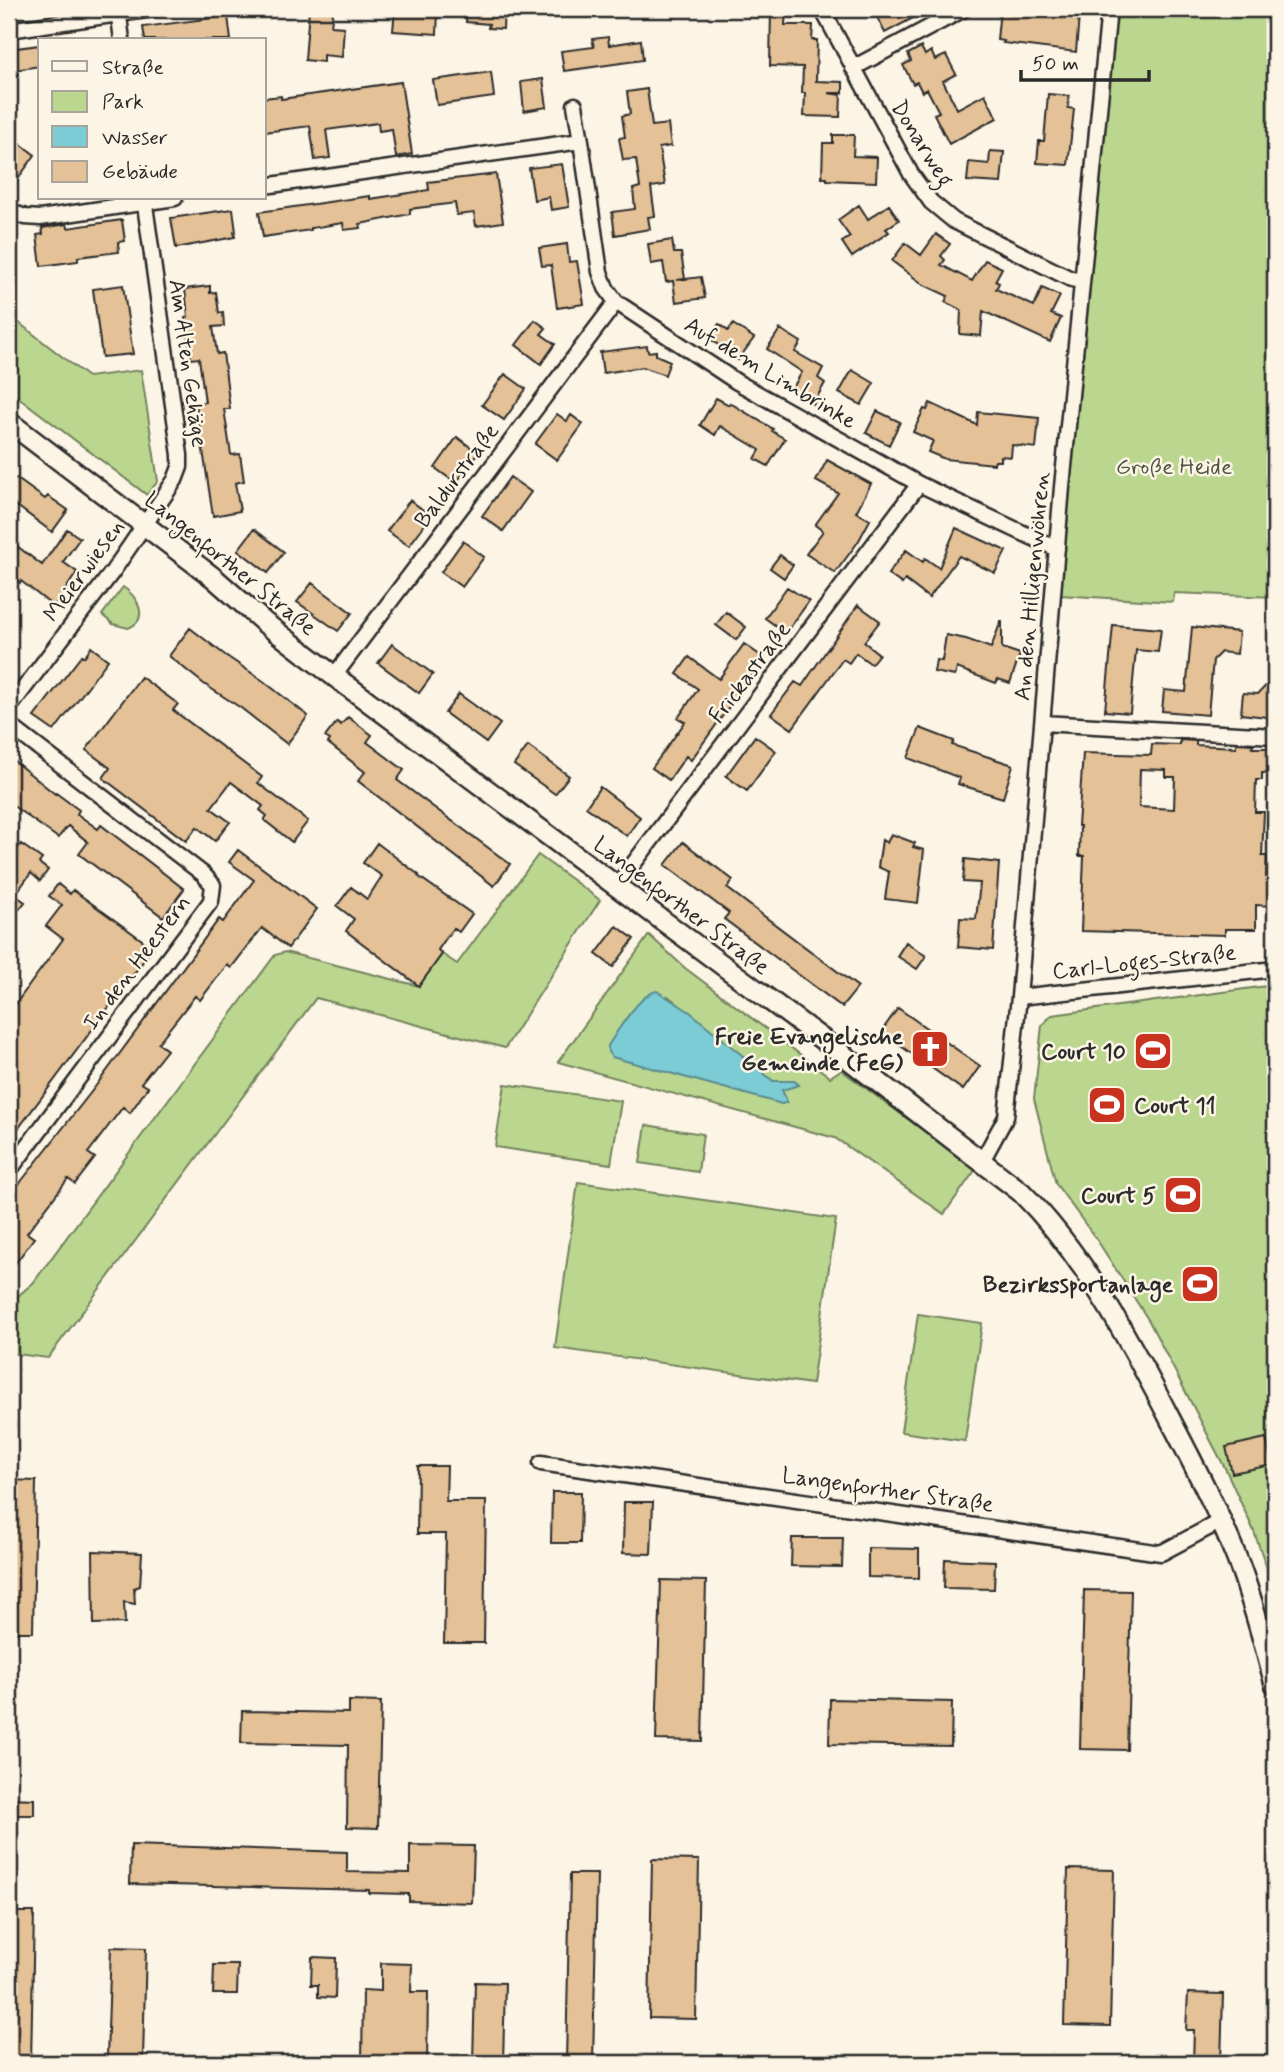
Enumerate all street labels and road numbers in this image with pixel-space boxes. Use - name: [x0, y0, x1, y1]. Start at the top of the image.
- street label: Donarweg: [881, 95, 960, 194]
- street label: Am Alten Gehäge: [160, 277, 214, 449]
- street label: Auf dem Limbrinke: [678, 310, 862, 437]
- street label: Baldurstraße: [408, 418, 507, 535]
- street label: An den Hilligenwöhren: [1008, 470, 1058, 702]
- street label: Langenforther Straße: [136, 486, 322, 645]
- street label: Meierwiesen: [37, 514, 132, 629]
- street label: Frickastraße: [702, 616, 799, 730]
- street label: Langenforther Straße: [585, 830, 775, 984]
- street label: In den Heestern: [77, 889, 198, 1037]
- street label: Carl-Loges-Straße: [1051, 938, 1238, 990]
- street label: Langenforther Straße: [780, 1461, 995, 1523]

